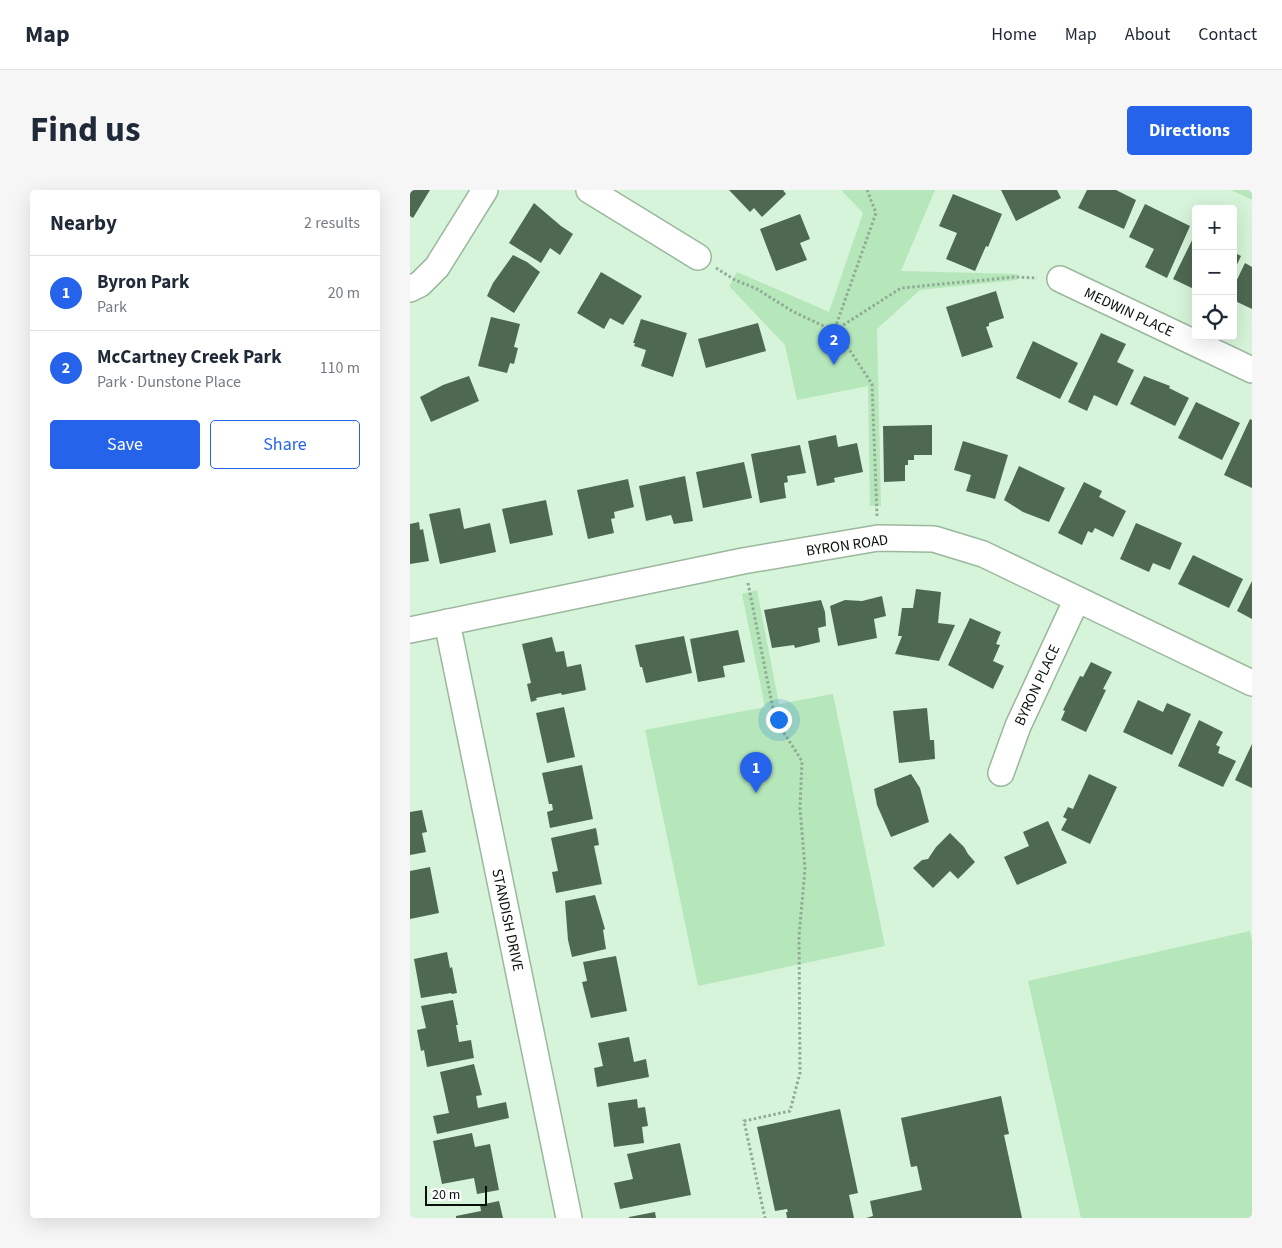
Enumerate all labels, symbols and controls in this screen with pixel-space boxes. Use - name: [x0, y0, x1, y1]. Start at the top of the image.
- text: Map: [25, 17, 70, 52]
- text: Home: [991, 22, 1037, 47]
- text: Map: [1065, 22, 1097, 47]
- text: About: [1125, 22, 1170, 47]
- text: Contact: [1198, 22, 1257, 47]
- text: Find us: [30, 105, 140, 155]
- button: Directions: [1127, 106, 1252, 155]
- map controls: [1192, 205, 1237, 340]
- button: +: [1192, 205, 1237, 250]
- text: Nearby: [50, 208, 117, 238]
- text: 2 results: [304, 212, 360, 234]
- button: −: [1192, 250, 1237, 295]
- text: Byron Park: [97, 269, 189, 296]
- text: 1: [62, 282, 70, 304]
- text: 20 m: [328, 282, 360, 304]
- street label: MEDWIN PLACE: [1081, 283, 1177, 342]
- button: locate: [1192, 295, 1237, 340]
- text: Park: [97, 296, 127, 318]
- pin: 2: [818, 324, 850, 365]
- text: McCartney Creek Park: [97, 344, 282, 371]
- text: 2: [62, 357, 70, 379]
- text: 110 m: [320, 357, 360, 379]
- text: Park · Dunstone Place: [97, 371, 241, 393]
- button: Save: [50, 420, 200, 469]
- button: Share: [210, 420, 360, 469]
- street label: BYRON ROAD: [805, 529, 889, 562]
- street label: BYRON PLACE: [1010, 641, 1065, 729]
- your location: [766, 707, 792, 733]
- pin: 1: [740, 752, 772, 793]
- street label: STANDISH DRIVE: [486, 867, 529, 973]
- scale bar: [425, 1183, 488, 1206]
- text: 20 m: [432, 1185, 460, 1205]

